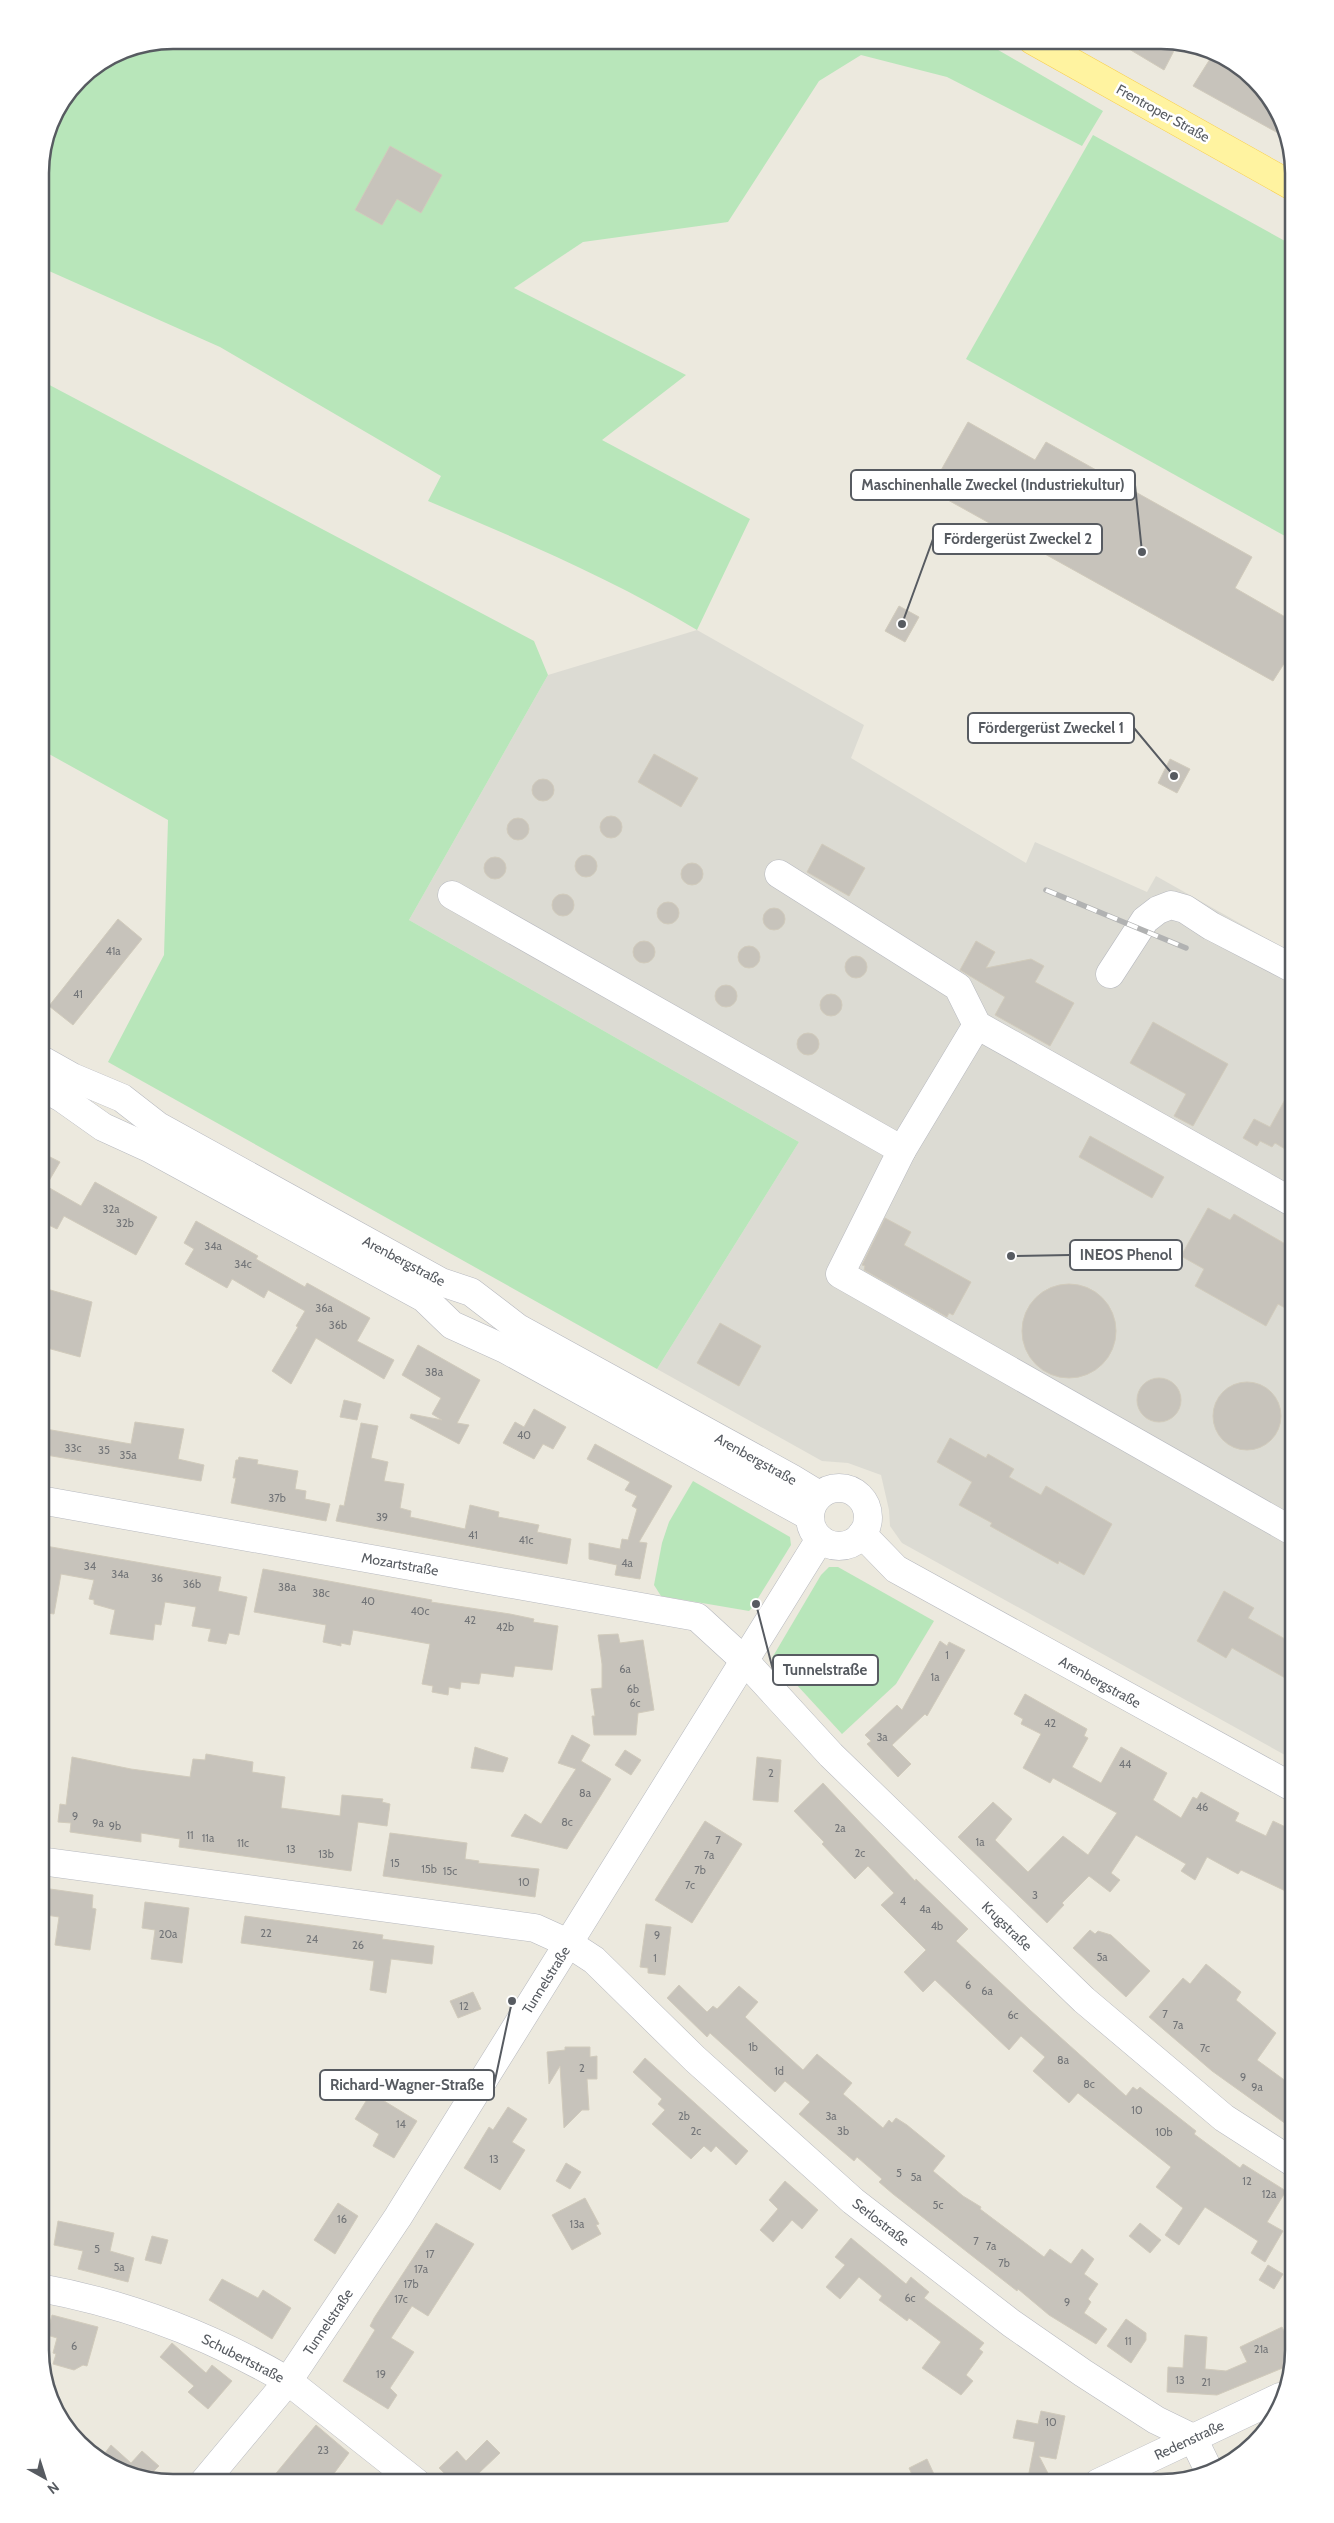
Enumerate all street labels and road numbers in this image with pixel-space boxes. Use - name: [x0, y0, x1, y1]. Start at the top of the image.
- street label: Frentroper Straße: [1113, 80, 1213, 146]
- street label: Arenbergstraße: [360, 1232, 448, 1290]
- street label: Arenbergstraße: [712, 1429, 800, 1489]
- street label: Mozartstraße: [360, 1548, 440, 1580]
- street label: Arenbergstraße: [1056, 1652, 1144, 1712]
- street label: Krugstraße: [978, 1898, 1036, 1954]
- street label: Tunnelstraße: [518, 1943, 574, 2017]
- street label: Serlostraße: [849, 2194, 913, 2250]
- street label: Tunnelstraße: [299, 2285, 357, 2359]
- street label: Schubertstraße: [199, 2329, 287, 2387]
- street label: Redenstraße: [1151, 2416, 1227, 2464]

